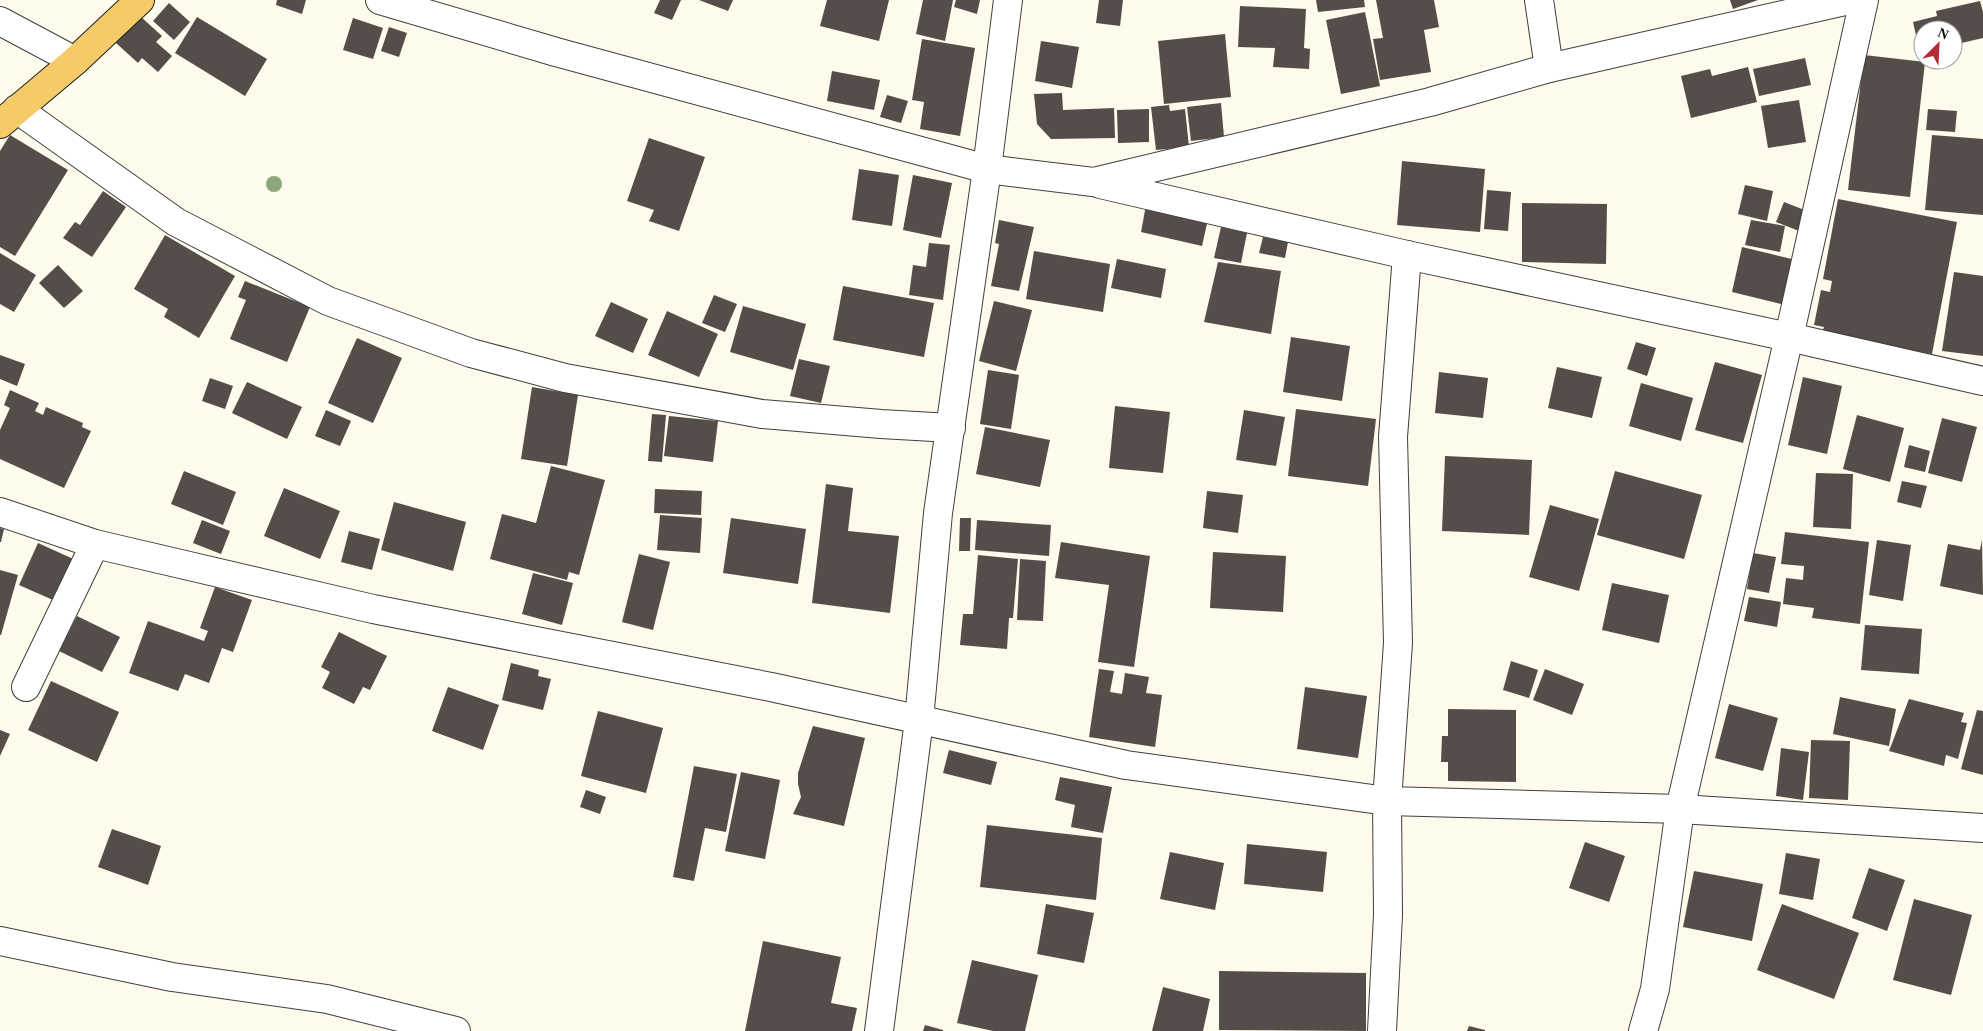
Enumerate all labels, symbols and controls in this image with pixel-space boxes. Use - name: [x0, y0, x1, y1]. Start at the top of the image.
- north arrow: [1913, 20, 1963, 70]
- text: N: [1935, 25, 1951, 42]

